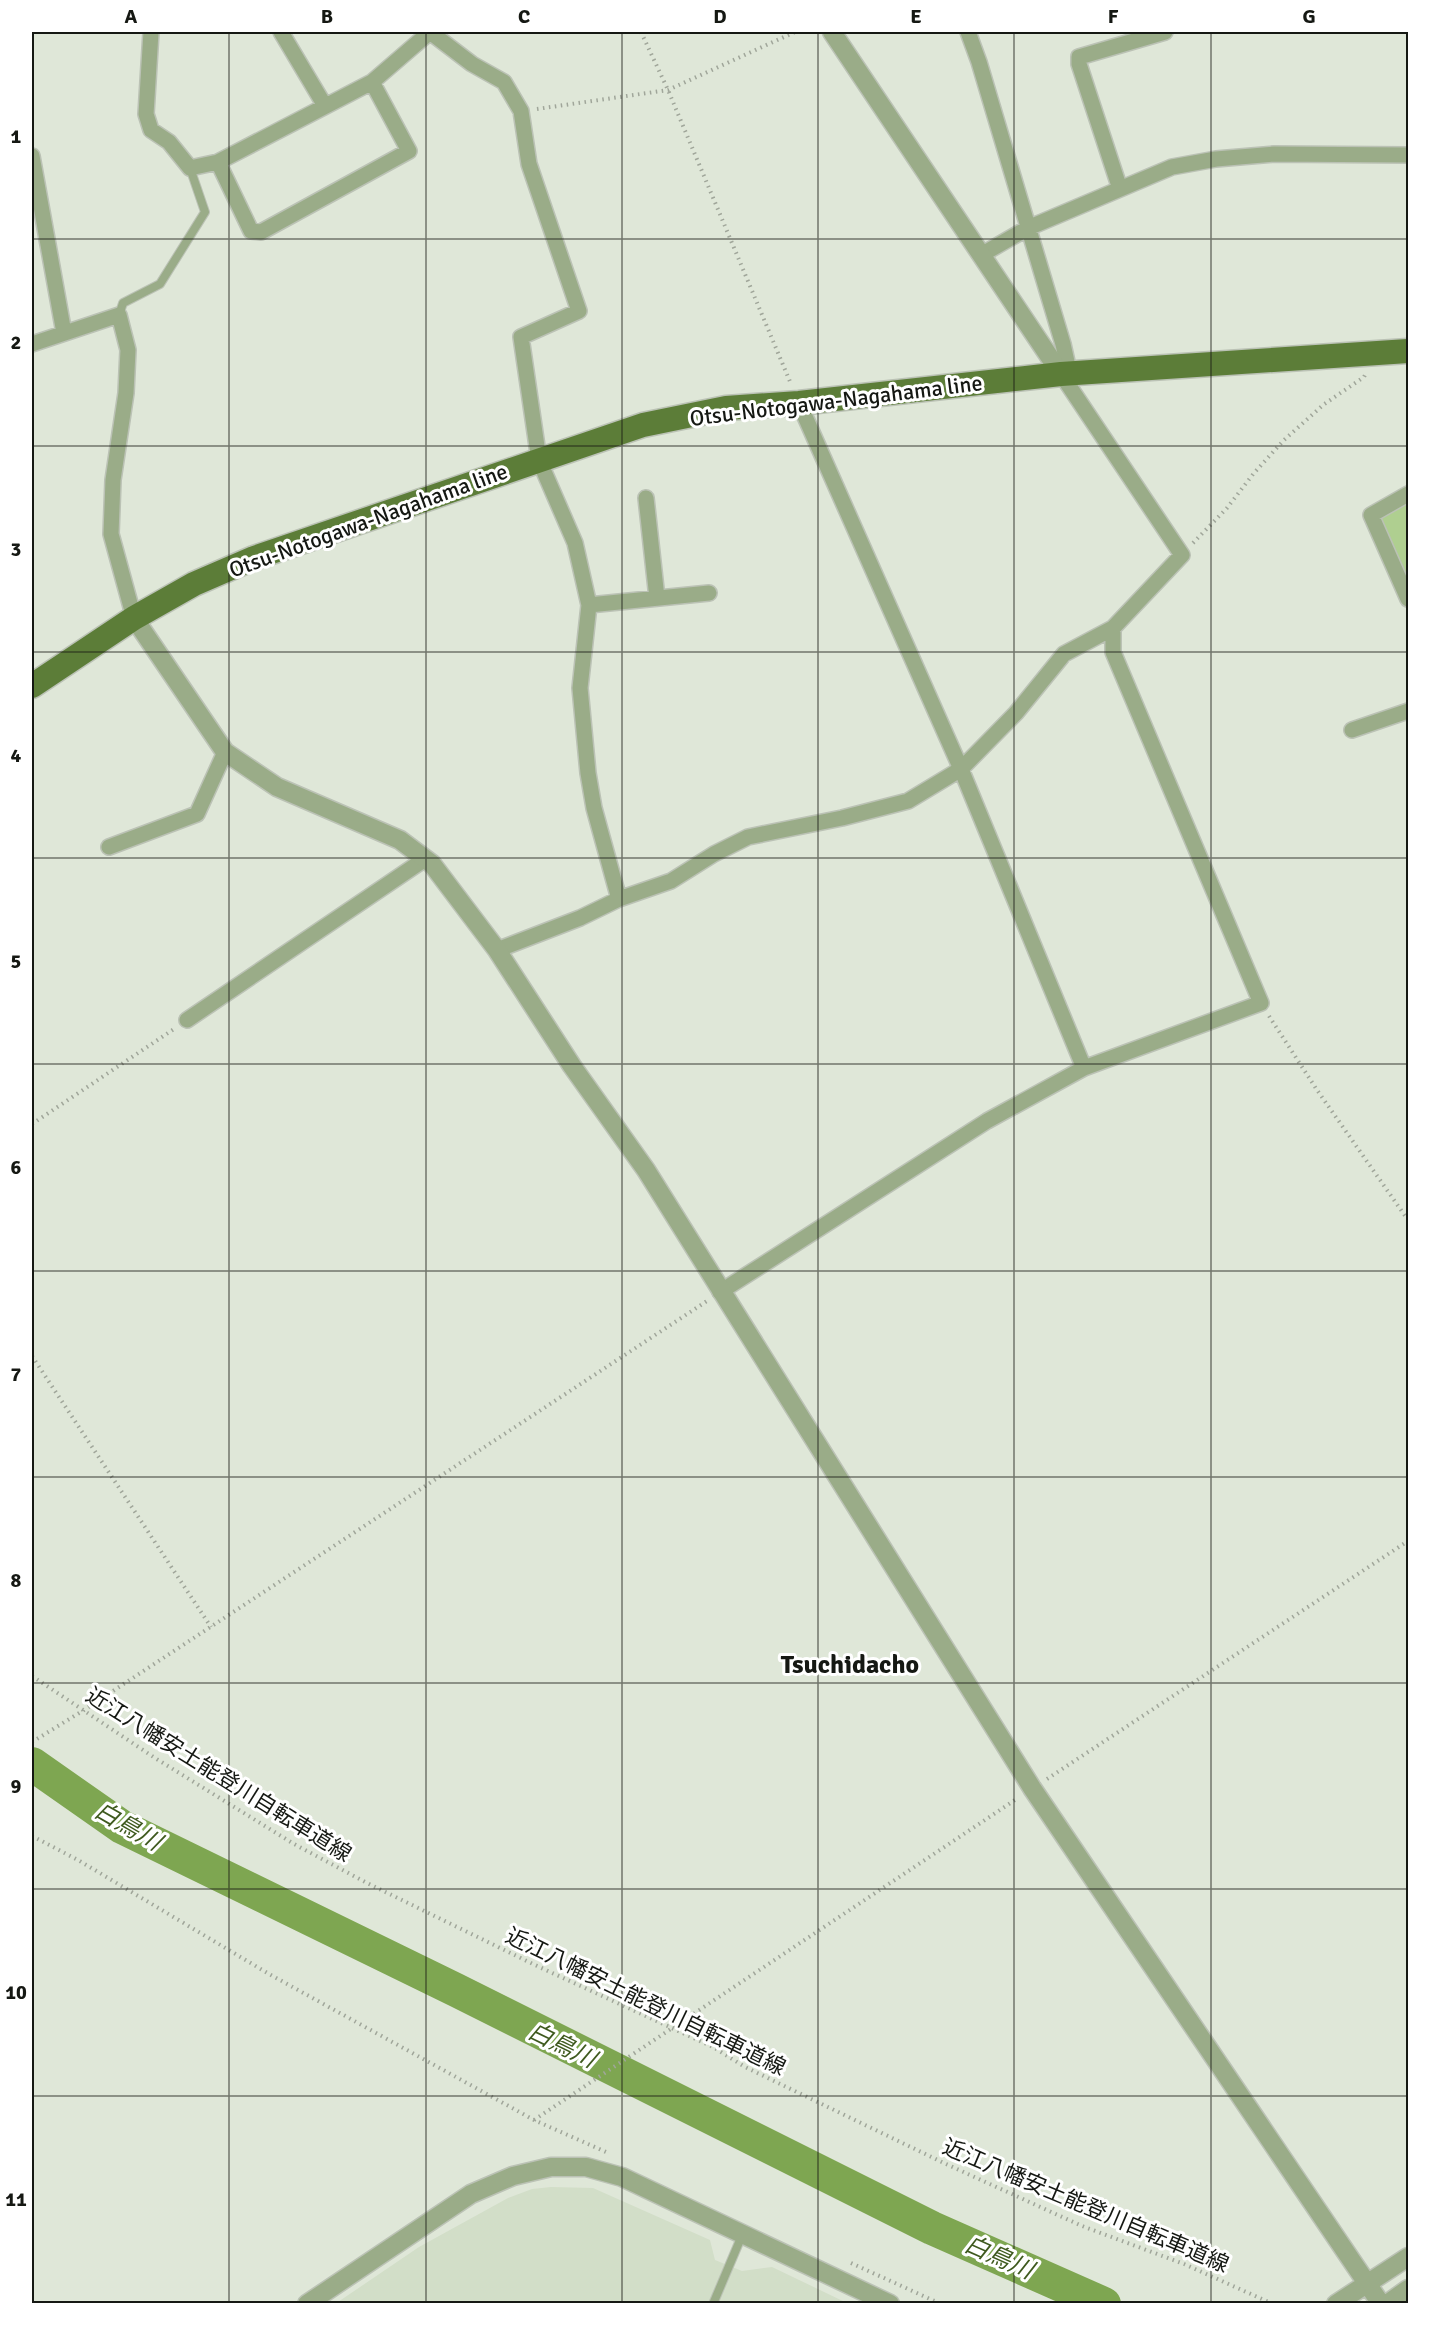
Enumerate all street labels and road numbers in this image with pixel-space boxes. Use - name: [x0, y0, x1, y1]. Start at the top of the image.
- street label: Otsu-Notogawa-Nagahama line: [688, 369, 984, 432]
- street label: Otsu-Notogawa-Nagahama line: [225, 457, 511, 584]
- street label: 近江八幡安土能登川自転車道線: [81, 1681, 356, 1867]
- street label: 近江八幡安土能登川自転車道線: [501, 1922, 790, 2081]
- street label: 近江八幡安土能登川自転車道線: [939, 2133, 1233, 2278]

